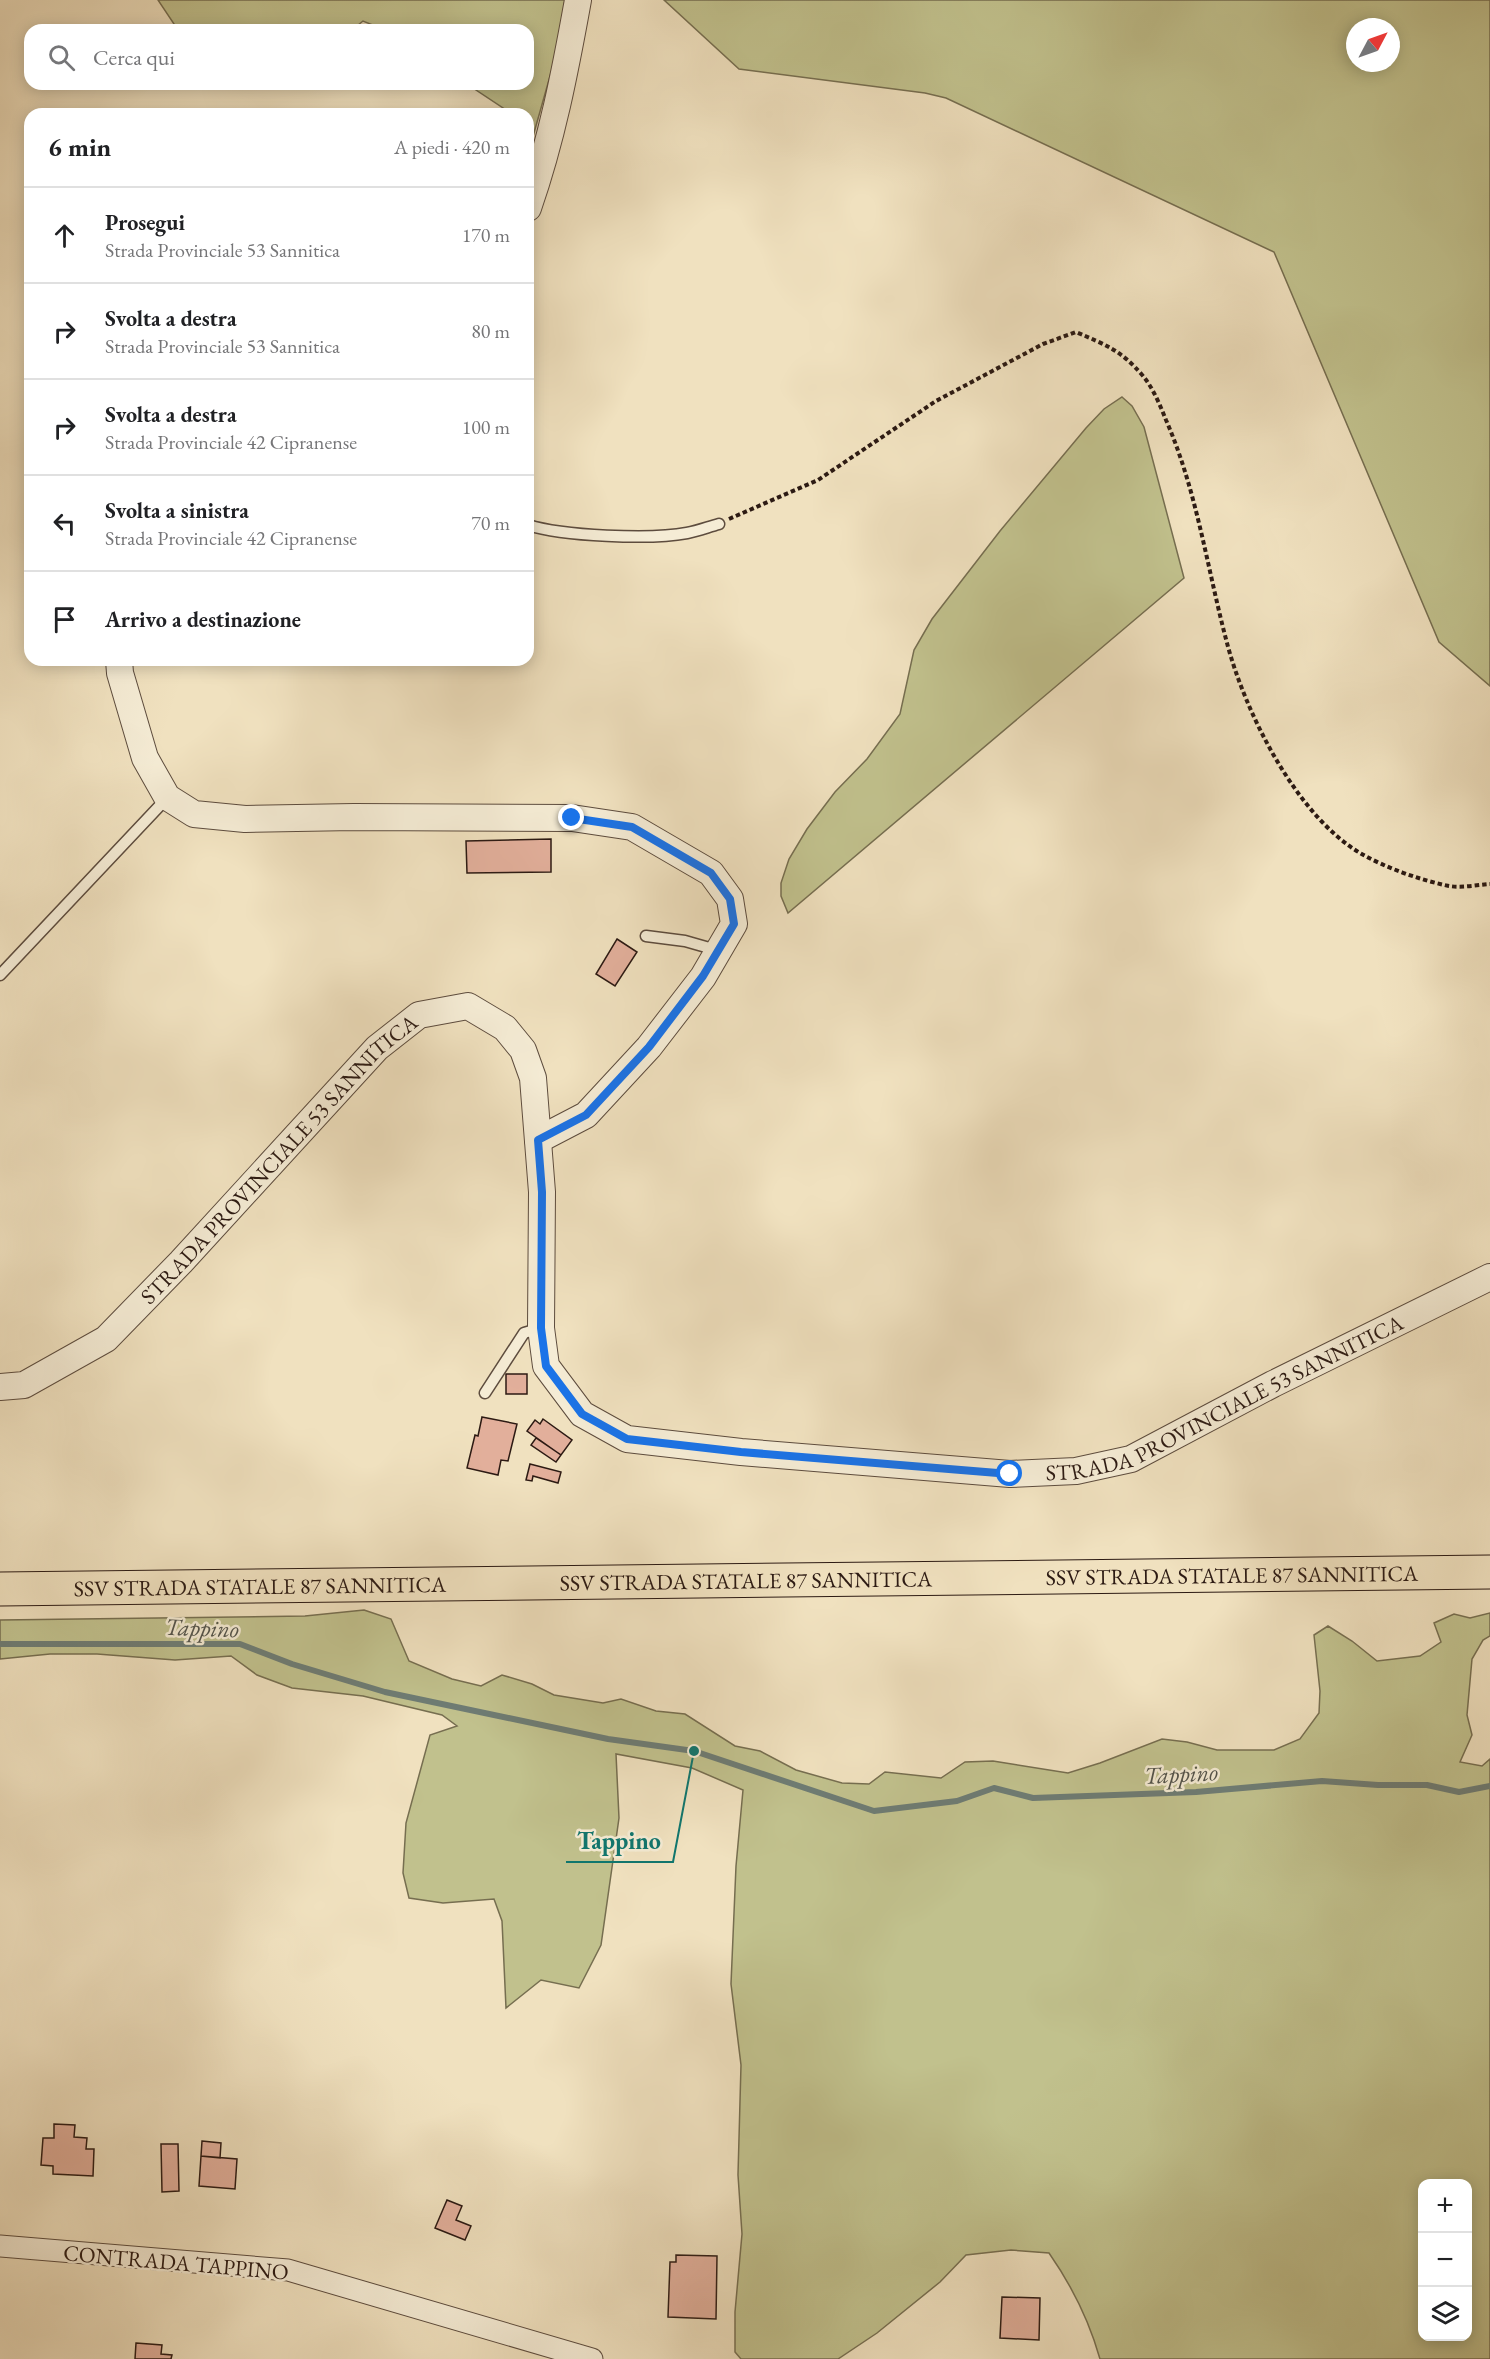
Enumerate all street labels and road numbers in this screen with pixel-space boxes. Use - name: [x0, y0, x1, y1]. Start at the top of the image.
- street label: STRADA PROVINCIALE 53 SANNITICA: [134, 1007, 424, 1310]
- street label: STRADA PROVINCIALE 53 SANNITICA: [1045, 1308, 1409, 1487]
- street label: SSV STRADA STATALE 87 SANNITICA: [1045, 1559, 1419, 1592]
- street label: SSV STRADA STATALE 87 SANNITICA: [560, 1564, 933, 1598]
- street label: SSV STRADA STATALE 87 SANNITICA: [74, 1570, 447, 1603]
- street label: CONTRADA TAPPINO: [62, 2238, 290, 2287]

